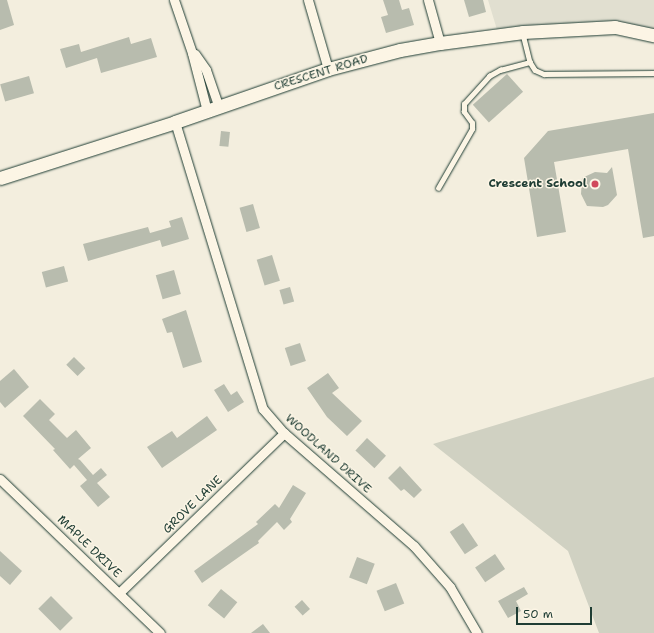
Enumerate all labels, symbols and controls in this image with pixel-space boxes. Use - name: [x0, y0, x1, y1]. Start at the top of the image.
- street label: CRESCENT ROAD: [272, 52, 370, 94]
- place label: Crescent School: [488, 177, 587, 191]
- marker: Crescent School: [590, 179, 600, 189]
- street label: WOODLAND DRIVE: [282, 411, 374, 497]
- street label: GROVE LANE: [160, 473, 226, 537]
- street label: MAPLE DRIVE: [54, 513, 124, 581]
- scale bar: [518, 599, 594, 625]
- text: 50 m: [523, 606, 553, 622]

